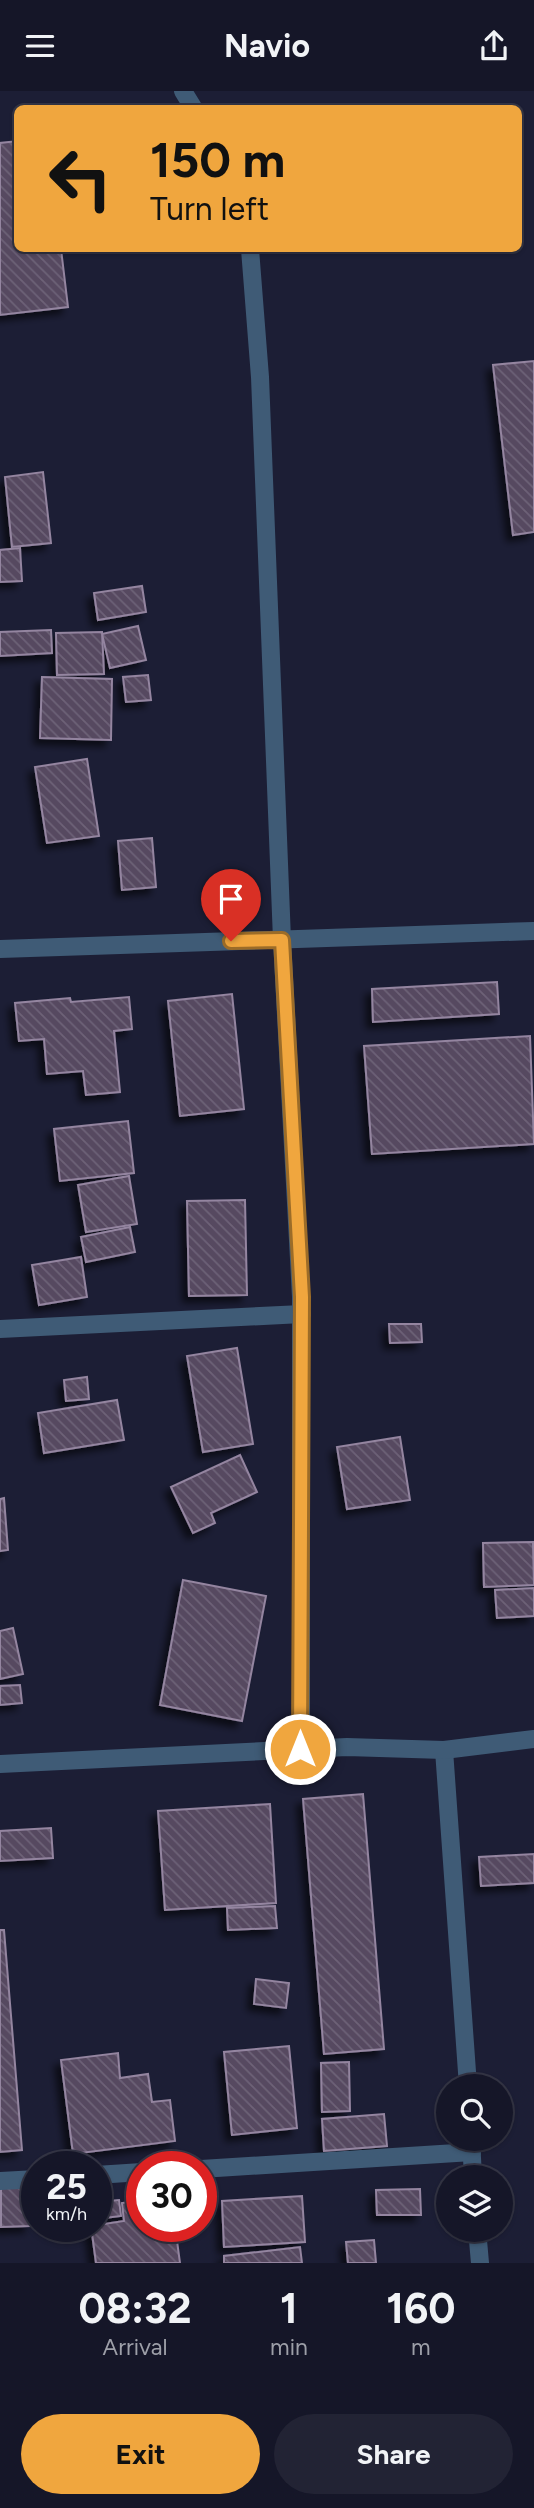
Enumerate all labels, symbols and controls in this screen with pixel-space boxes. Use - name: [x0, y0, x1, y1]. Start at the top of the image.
- icon: menu: [21, 27, 59, 65]
- text: Navio: [224, 27, 310, 65]
- icon: share: [475, 27, 513, 65]
- text: 150 m: [150, 130, 285, 189]
- icon: left: [35, 133, 126, 224]
- text: Turn left: [150, 190, 269, 228]
- pin: [201, 869, 261, 941]
- icon: arrive: [212, 880, 250, 918]
- position arrow: [263, 1712, 337, 1786]
- map controls: [436, 2074, 513, 2242]
- button: search: [436, 2074, 513, 2151]
- speed limit sign: 30: [126, 2151, 217, 2242]
- button: layers: [436, 2165, 513, 2242]
- text: 25: [46, 2166, 87, 2208]
- text: km/h: [46, 2203, 87, 2225]
- text: 08:32: [78, 2283, 192, 2334]
- text: 1: [280, 2283, 298, 2334]
- text: 160: [386, 2283, 456, 2334]
- text: Arrival: [103, 2333, 168, 2361]
- text: min: [270, 2333, 308, 2361]
- text: m: [411, 2333, 431, 2361]
- button: Exit: [21, 2414, 260, 2494]
- button: Share: [274, 2414, 513, 2494]

